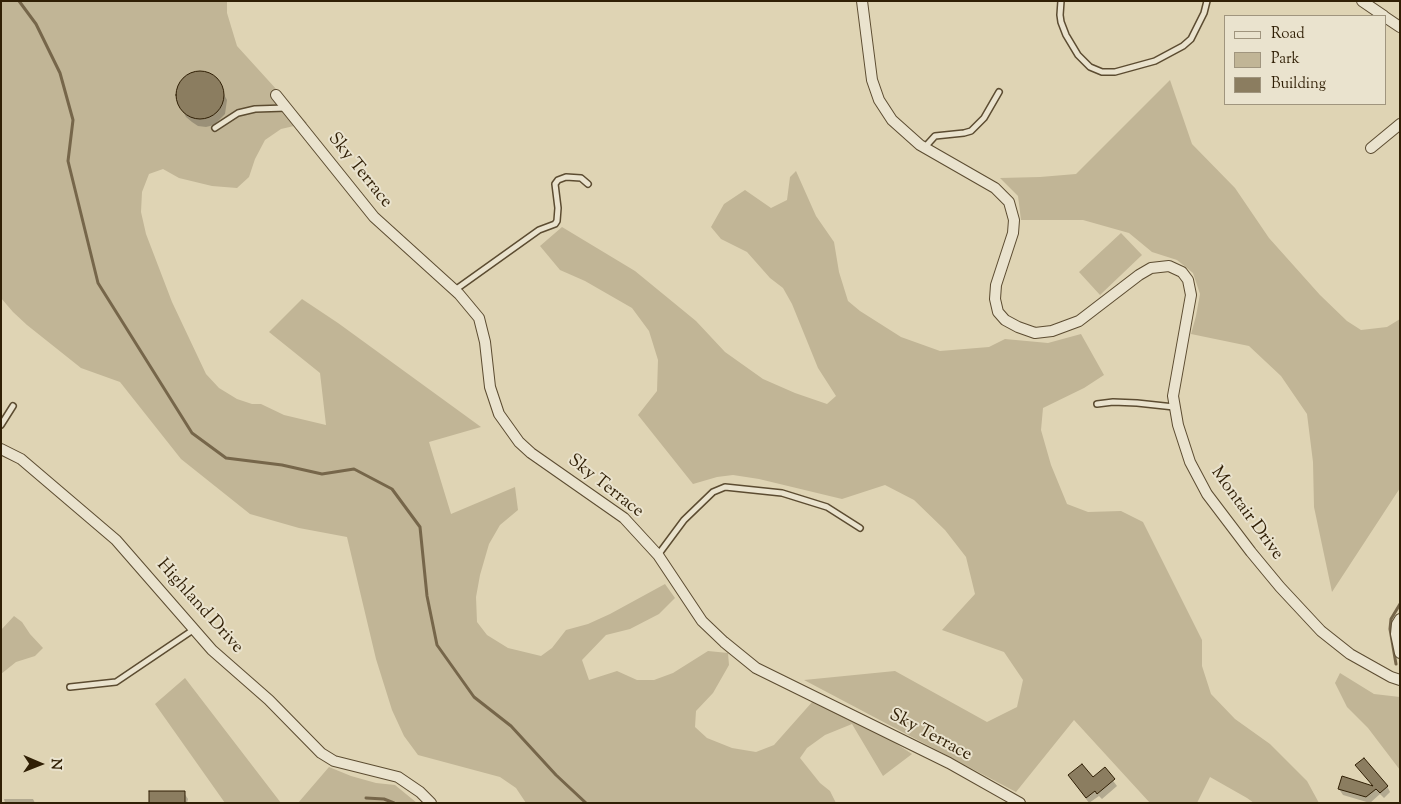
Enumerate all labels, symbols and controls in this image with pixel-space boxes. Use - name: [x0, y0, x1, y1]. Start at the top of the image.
- legend: [1224, 15, 1386, 105]
- text: Road: [1271, 24, 1305, 45]
- text: Park: [1271, 49, 1300, 70]
- text: Building: [1271, 74, 1326, 95]
- street label: Sky Terrace: [322, 129, 396, 213]
- street label: Sky Terrace: [563, 451, 647, 523]
- street label: Montair Drive: [1205, 463, 1287, 565]
- street label: Highland Drive: [151, 555, 247, 659]
- street label: Sky Terrace: [885, 705, 975, 767]
- north arrow: [15, 739, 65, 789]
- text: N: [45, 758, 65, 770]

